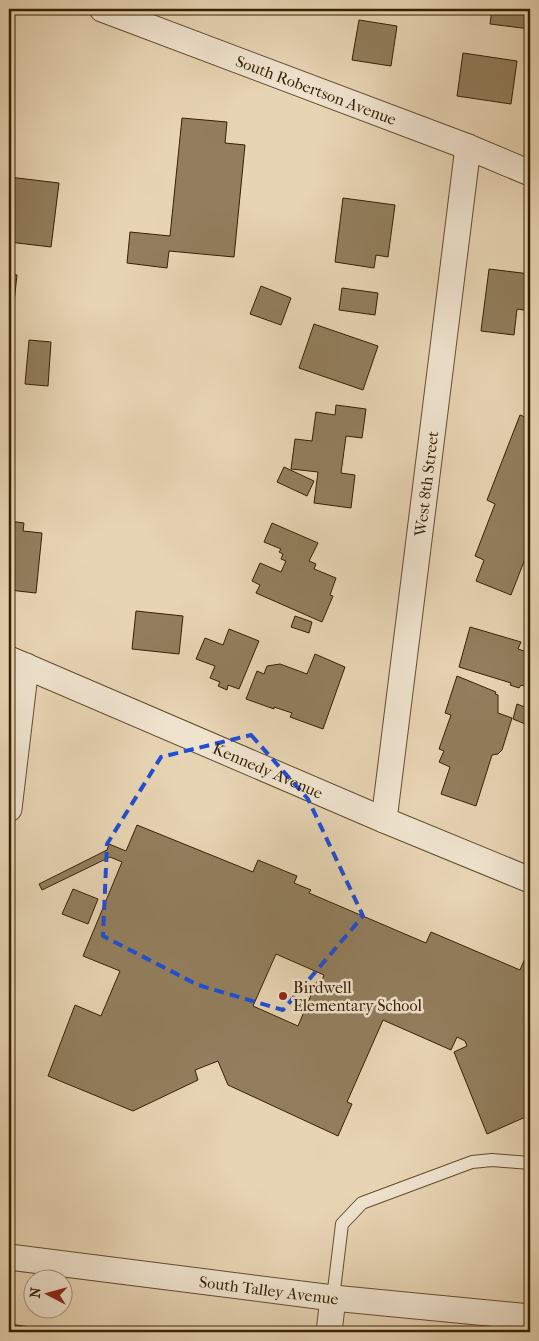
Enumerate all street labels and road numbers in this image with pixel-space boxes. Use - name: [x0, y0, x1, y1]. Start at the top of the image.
- street label: South Robertson Avenue: [233, 51, 399, 129]
- street label: West 8th Street: [410, 430, 443, 538]
- street label: Kennedy Avenue: [210, 739, 326, 803]
- street label: South Talley Avenue: [198, 1272, 339, 1308]

